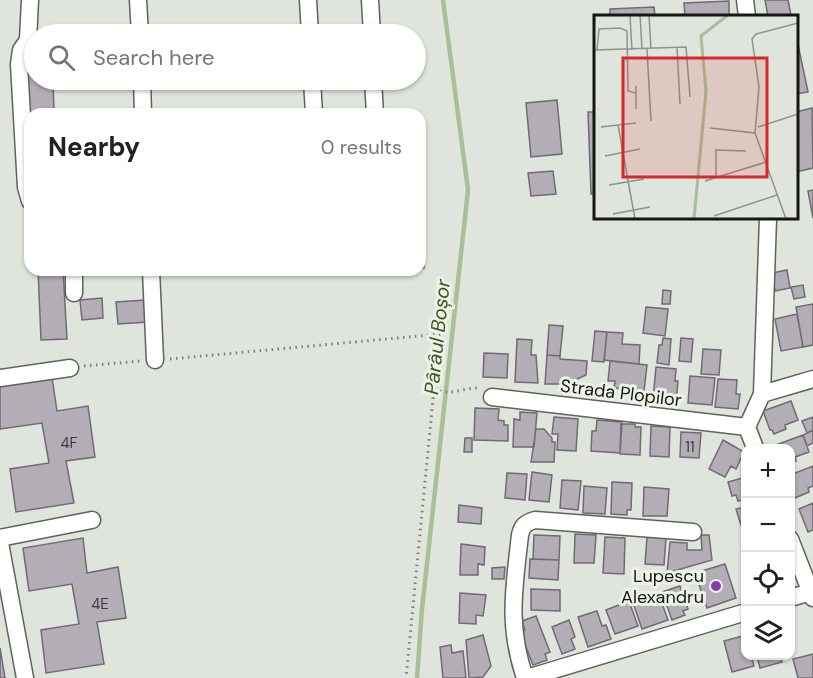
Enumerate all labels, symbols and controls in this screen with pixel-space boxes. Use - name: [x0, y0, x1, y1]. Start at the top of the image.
- inset map: [594, 15, 798, 219]
- search box: [24, 24, 426, 90]
- icon: search: [45, 41, 78, 74]
- text: Search here: [93, 43, 214, 72]
- text: Nearby: [48, 130, 140, 164]
- text: 0 results: [321, 134, 402, 160]
- water label: Pârâul Boșor: [418, 277, 456, 396]
- street label: Strada Plopilor: [559, 374, 683, 412]
- house number: 4F: [60, 433, 78, 453]
- house number: 11: [685, 437, 695, 457]
- map controls: [741, 444, 795, 660]
- button: +: [741, 444, 795, 498]
- button: −: [741, 498, 795, 552]
- button: locate: [741, 552, 795, 606]
- place label: Lupescu Alexandru: [621, 564, 704, 609]
- marker: Lupescu Alexandru: [709, 579, 723, 593]
- house number: 4E: [91, 594, 109, 614]
- button: layers: [741, 606, 795, 660]

